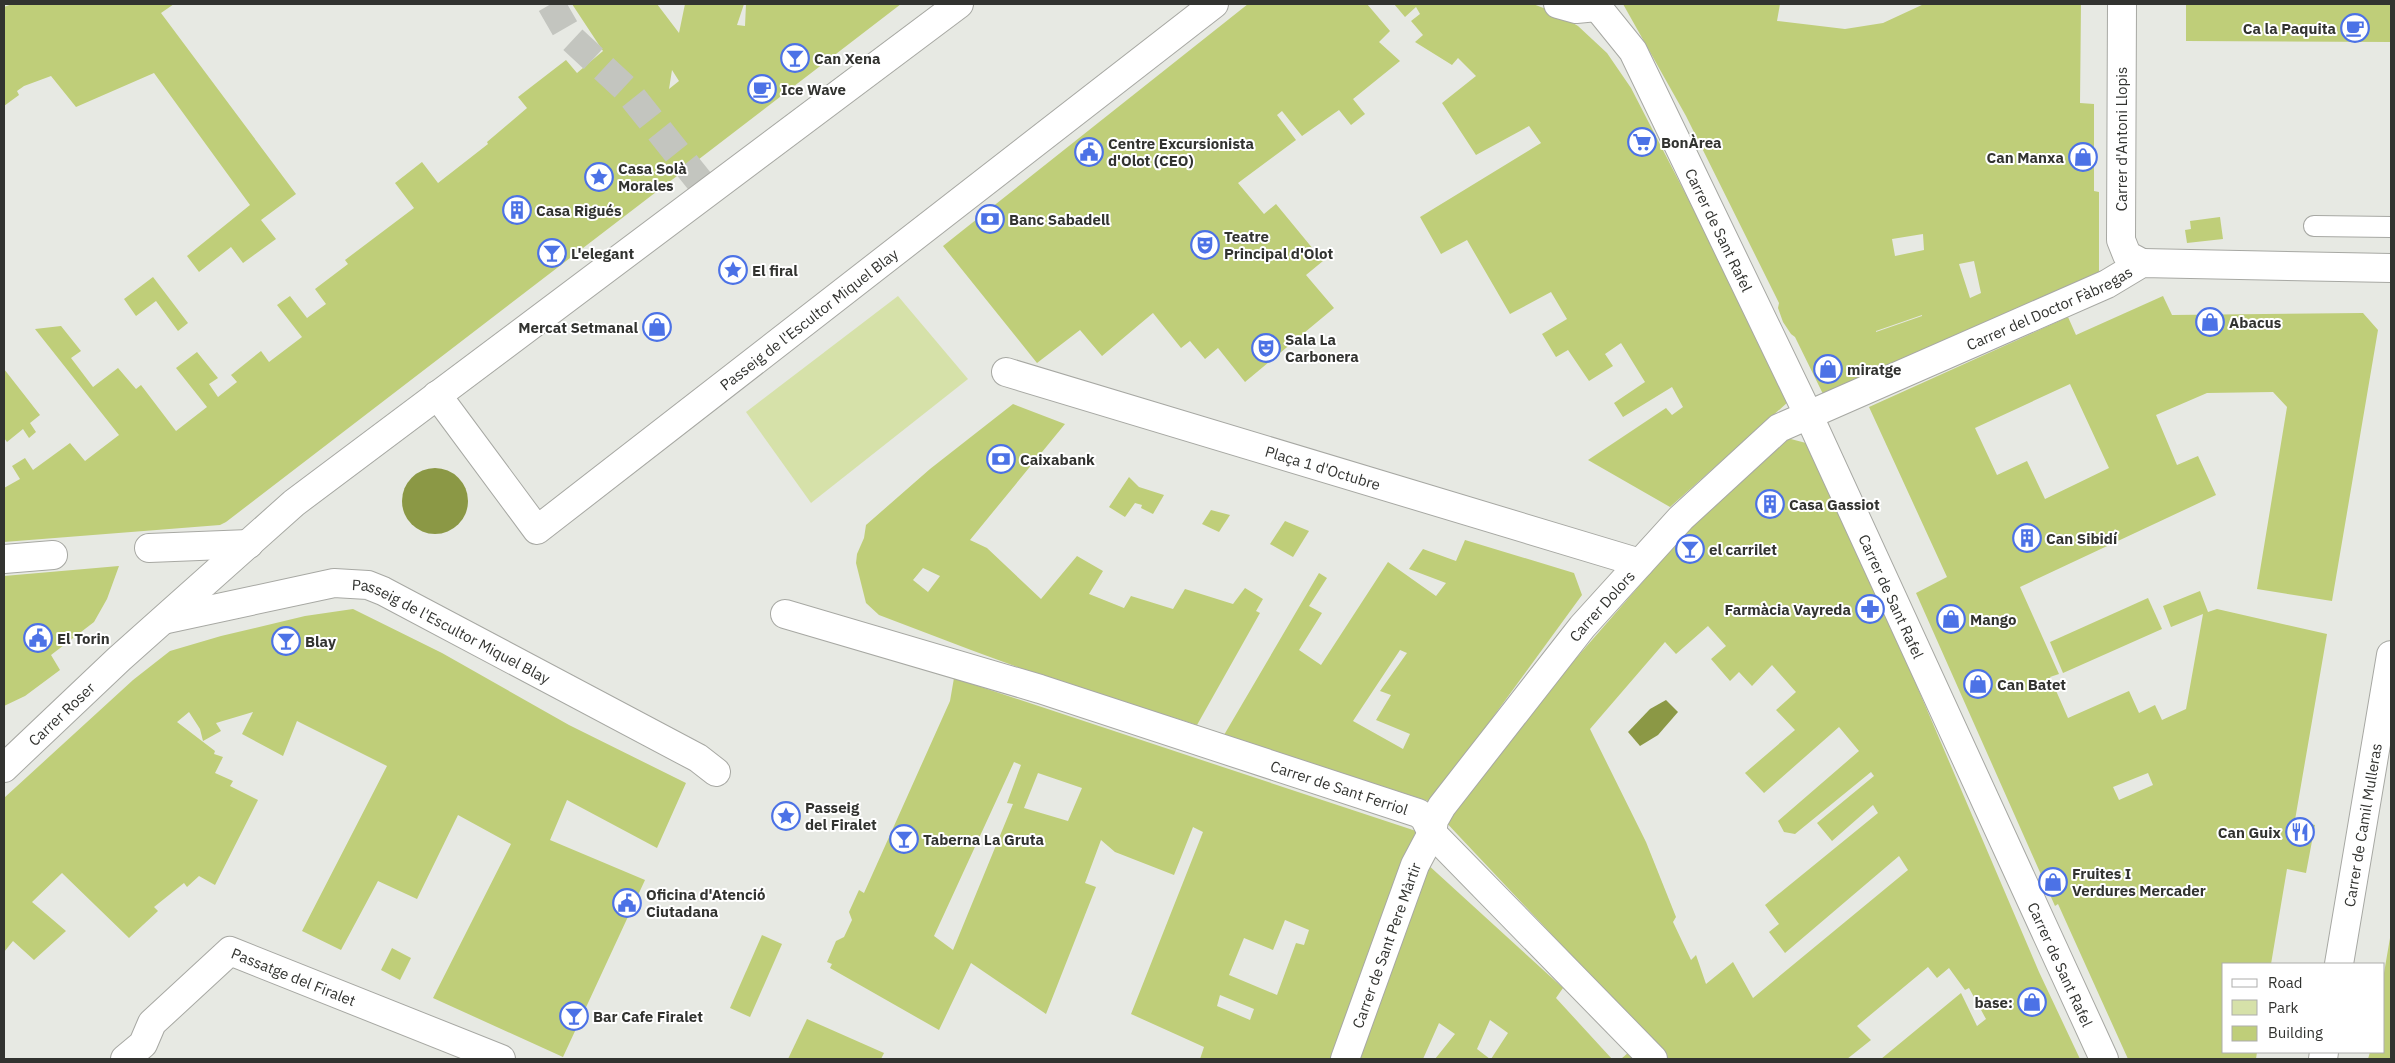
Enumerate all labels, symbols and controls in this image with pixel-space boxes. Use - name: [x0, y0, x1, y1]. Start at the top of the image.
- cafe icon: Ca la Paquita: [2340, 13, 2370, 43]
- place label: Ca la Paquita: [2243, 19, 2336, 38]
- bar icon: Can Xena: [780, 43, 810, 73]
- place label: Can Xena: [814, 49, 881, 68]
- street label: Carrer d'Antoni Llopis: [2112, 67, 2131, 211]
- cafe icon: Ice Wave: [747, 74, 777, 104]
- place label: Ice Wave: [781, 80, 846, 99]
- supermarket icon: BonÀrea: [1627, 127, 1657, 157]
- place label: BonÀrea: [1661, 133, 1722, 152]
- place label: Centre Excursionista d'Olot (CEO): [1108, 134, 1255, 170]
- public building icon: Centre Excursionista d'Olot (CEO): [1074, 137, 1104, 167]
- shop icon: Can Manxa: [2068, 142, 2098, 172]
- place label: Can Manxa: [1987, 148, 2064, 167]
- place label: Casa Solà Morales: [618, 159, 687, 195]
- place icon: Casa Solà Morales: [584, 162, 614, 192]
- street label: Carrer de Sant Rafel: [1681, 165, 1757, 295]
- building icon: Casa Rigués: [502, 195, 532, 225]
- place label: Casa Rigués: [536, 201, 622, 220]
- bank icon: Banc Sabadell: [975, 204, 1005, 234]
- place label: Banc Sabadell: [1009, 210, 1110, 229]
- place label: Teatre Principal d'Olot: [1224, 227, 1333, 263]
- theatre icon: Teatre Principal d'Olot: [1190, 230, 1220, 260]
- bar icon: L'elegant: [537, 238, 567, 268]
- place label: L'elegant: [571, 244, 634, 263]
- street label: Passeig de l'Escultor Miquel Blay: [716, 244, 902, 394]
- place icon: El firal: [718, 255, 748, 285]
- place label: El firal: [752, 261, 798, 280]
- street label: Carrer del Doctor Fàbregas: [1963, 262, 2136, 354]
- shop icon: Abacus: [2195, 307, 2225, 337]
- shop icon: Mercat Setmanal: [642, 312, 672, 342]
- place label: Abacus: [2229, 313, 2282, 332]
- place label: Mercat Setmanal: [518, 318, 638, 337]
- place label: Sala La Carbonera: [1285, 330, 1359, 366]
- theatre icon: Sala La Carbonera: [1251, 333, 1281, 363]
- shop icon: miratge: [1813, 354, 1843, 384]
- place label: miratge: [1847, 360, 1901, 379]
- street label: Plaça 1 d'Octubre: [1263, 441, 1383, 494]
- bank icon: Caixabank: [986, 444, 1016, 474]
- place label: Caixabank: [1020, 450, 1095, 469]
- building icon: Casa Gassiot: [1755, 489, 1785, 519]
- place label: Casa Gassiot: [1789, 495, 1880, 514]
- building icon: Can Sibidí: [2012, 523, 2042, 553]
- place label: Can Sibidí: [2046, 529, 2118, 548]
- street label: Carrer de Sant Rafel: [1855, 531, 1928, 662]
- bar icon: el carrilet: [1675, 534, 1705, 564]
- place label: el carrilet: [1709, 540, 1777, 559]
- street label: Carrer Dolors: [1565, 566, 1639, 645]
- street label: Passeig de l'Escultor Miquel Blay: [351, 575, 554, 688]
- pharmacy icon: Farmàcia Vayreda: [1855, 594, 1885, 624]
- place label: Farmàcia Vayreda: [1725, 600, 1851, 619]
- shop icon: Mango: [1936, 604, 1966, 634]
- place label: Mango: [1970, 610, 2016, 629]
- public building icon: El Torin: [23, 623, 53, 653]
- bar icon: Blay: [271, 626, 301, 656]
- place label: El Torin: [57, 629, 110, 648]
- place label: Blay: [305, 632, 336, 651]
- shop icon: Can Batet: [1963, 669, 1993, 699]
- place label: Can Batet: [1997, 675, 2066, 694]
- street label: Carrer Roser: [24, 677, 99, 750]
- street label: Carrer de Camil Mulleras: [2339, 742, 2386, 908]
- street label: Carrer de Sant Ferriol: [1268, 756, 1411, 819]
- place label: Passeig del Firalet: [805, 798, 877, 834]
- place icon: Passeig del Firalet: [771, 801, 801, 831]
- restaurant icon: Can Guix: [2285, 817, 2315, 847]
- place label: Can Guix: [2218, 823, 2282, 842]
- bar icon: Taberna La Gruta: [889, 824, 919, 854]
- place label: Taberna La Gruta: [923, 830, 1044, 849]
- street label: Carrer de Sant Pere Màrtir: [1347, 859, 1425, 1031]
- place label: Fruites I Verdures Mercader: [2072, 864, 2206, 900]
- shop icon: Fruites I Verdures Mercader: [2038, 867, 2068, 897]
- place label: Oficina d'Atenció Ciutadana: [646, 885, 765, 921]
- public building icon: Oficina d'Atenció Ciutadana: [612, 888, 642, 918]
- street label: Carrer de Sant Rafel: [2024, 899, 2097, 1030]
- street label: Passatge del Firalet: [229, 943, 359, 1010]
- legend: [2222, 963, 2385, 1053]
- text: Road: [2268, 973, 2303, 992]
- shop icon: base:: [2017, 987, 2047, 1017]
- place label: base:: [1974, 993, 2013, 1012]
- text: Park: [2268, 998, 2298, 1017]
- bar icon: Bar Cafe Firalet: [559, 1001, 589, 1031]
- place label: Bar Cafe Firalet: [593, 1007, 703, 1026]
- text: Building: [2268, 1023, 2323, 1042]

